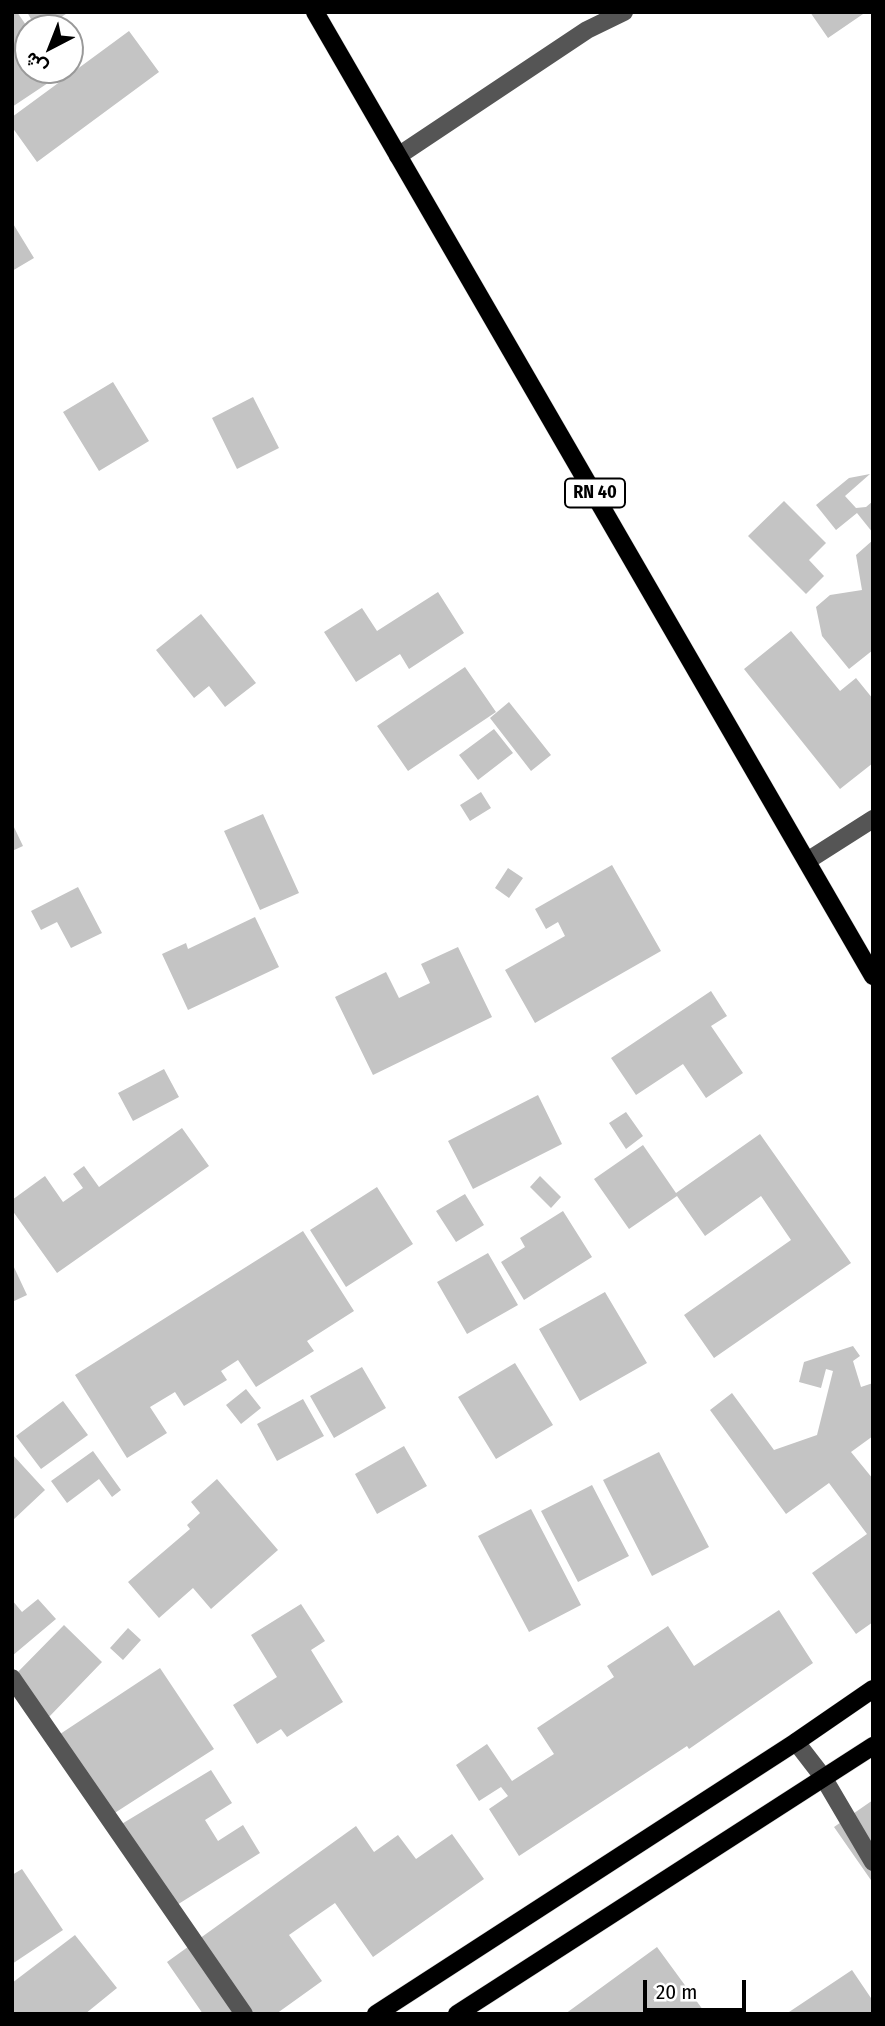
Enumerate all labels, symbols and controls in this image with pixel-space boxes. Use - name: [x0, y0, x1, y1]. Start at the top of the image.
- north arrow: [14, 14, 84, 84]
- text: ش: [20, 47, 52, 80]
- road number: RN 40: [565, 478, 625, 508]
- scale bar: [647, 1966, 750, 2010]
- text: 20 m: [656, 1979, 697, 2005]

